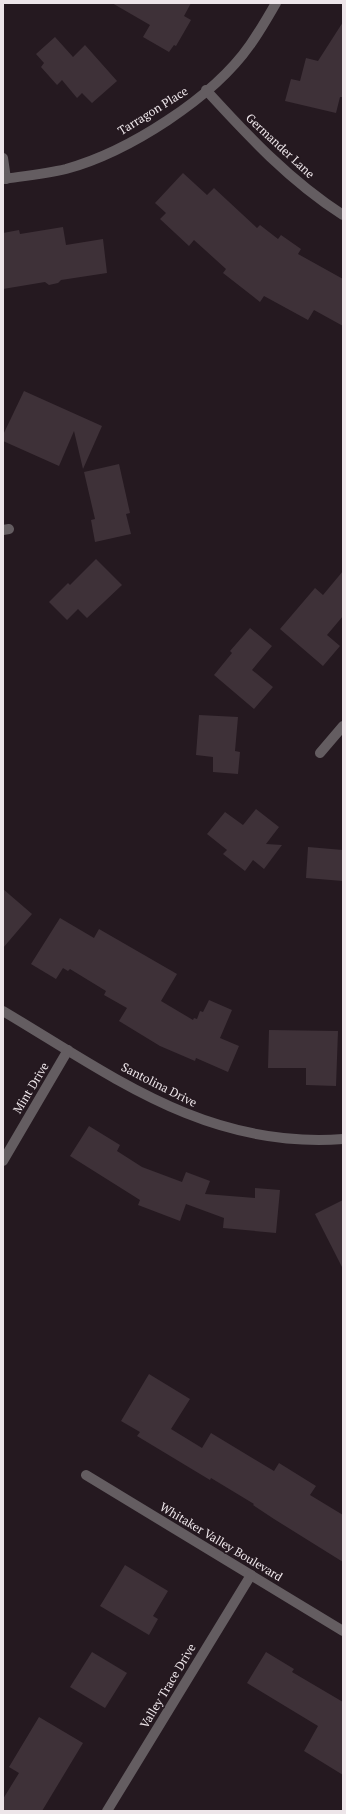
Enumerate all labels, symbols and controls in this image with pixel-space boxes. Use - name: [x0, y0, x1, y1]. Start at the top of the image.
- street label: Tarragon Place: [115, 83, 190, 138]
- street label: Germander Lane: [243, 110, 318, 181]
- street label: Mint Drive: [9, 1059, 52, 1116]
- street label: Santolina Drive: [119, 1059, 199, 1110]
- street label: Whitaker Valley Boulevard: [157, 1499, 286, 1584]
- street label: Valley Trace Drive: [136, 1641, 199, 1731]

